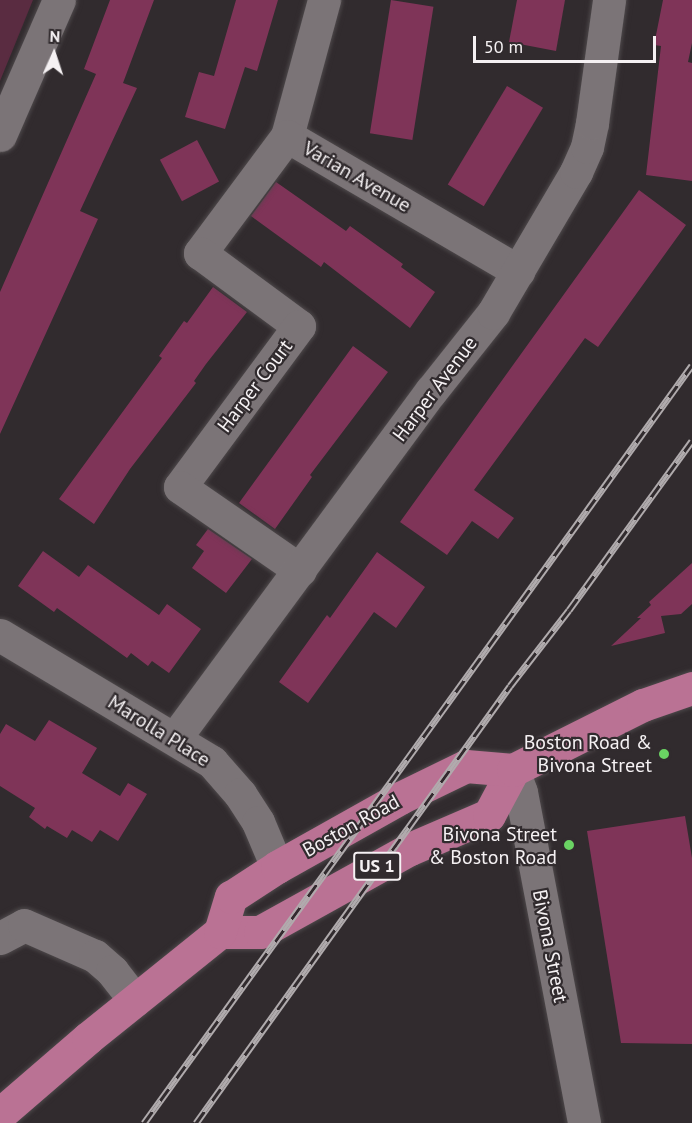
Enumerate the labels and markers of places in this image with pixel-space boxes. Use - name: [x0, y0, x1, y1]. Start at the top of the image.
- place label: Boston Road & Bivona Street: [524, 730, 652, 777]
- marker: Boston Road & Bivona Street: [657, 747, 671, 761]
- place label: Bivona Street & Boston Road: [429, 822, 557, 869]
- marker: Bivona Street & Boston Road: [562, 838, 576, 852]

